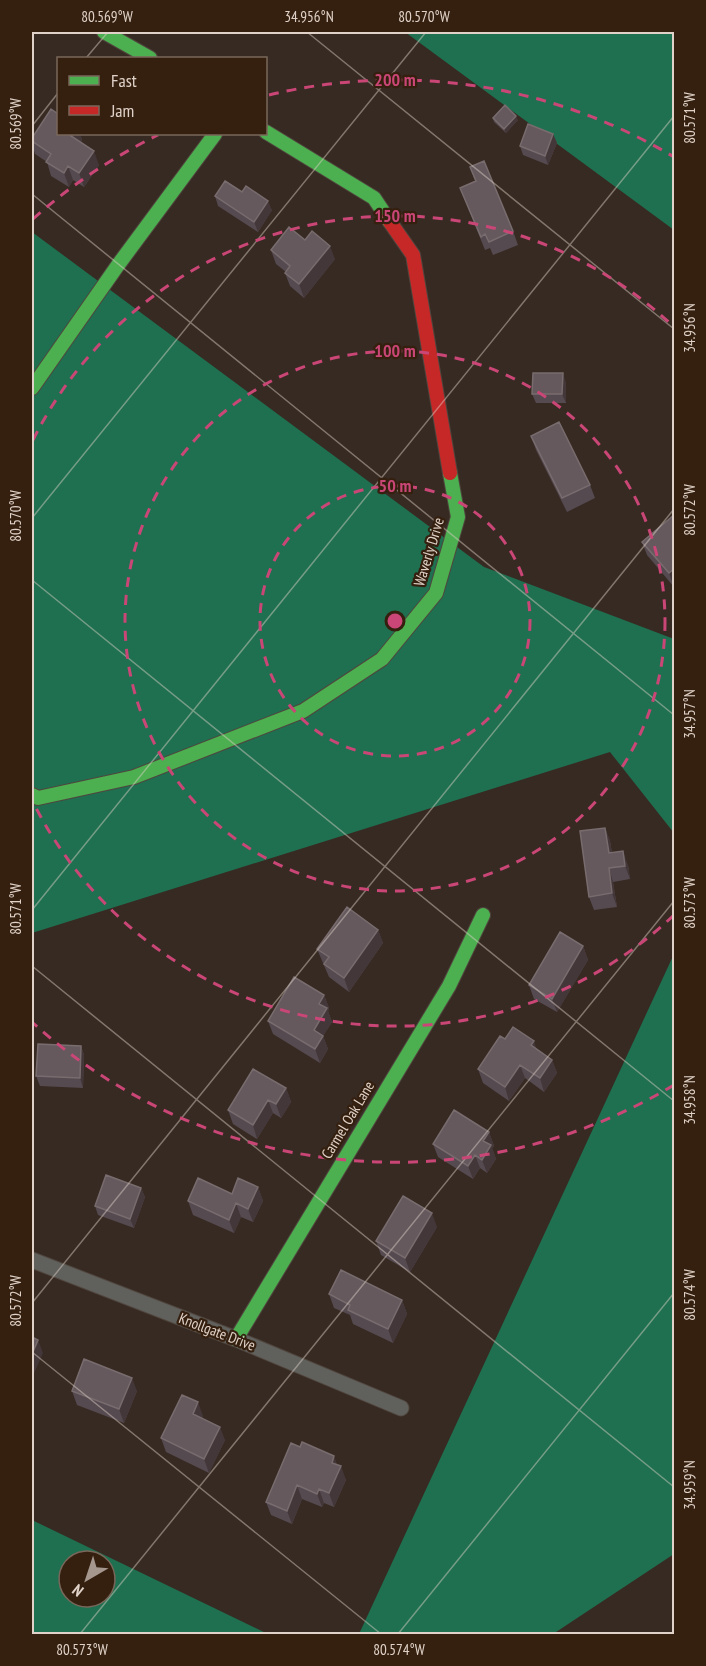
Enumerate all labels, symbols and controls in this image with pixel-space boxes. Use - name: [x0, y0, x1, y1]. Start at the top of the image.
- text: 80.569°W: [81, 7, 133, 26]
- text: 34.956°N: [284, 7, 334, 26]
- text: 80.570°W: [398, 7, 450, 26]
- legend: [57, 57, 267, 135]
- text: 200 m: [374, 68, 416, 91]
- text: Fast: [111, 69, 137, 92]
- text: 80.571°W: [680, 92, 699, 144]
- text: 80.569°W: [6, 98, 25, 150]
- text: Jam: [110, 99, 134, 122]
- text: 150 m: [374, 204, 416, 227]
- text: 34.956°N: [680, 303, 699, 353]
- text: 100 m: [374, 339, 416, 362]
- text: 50 m: [379, 474, 411, 497]
- text: 80.572°W: [680, 484, 699, 536]
- text: 80.570°W: [6, 490, 25, 542]
- street label: Waverly Drive: [409, 515, 448, 589]
- centre of rings: [385, 611, 405, 631]
- text: 34.957°N: [680, 689, 699, 739]
- text: 80.573°W: [680, 877, 699, 929]
- text: 80.571°W: [6, 883, 25, 935]
- text: 34.958°N: [680, 1075, 699, 1125]
- street label: Carmel Oak Lane: [317, 1078, 378, 1162]
- text: 80.574°W: [680, 1269, 699, 1321]
- text: 80.572°W: [6, 1275, 25, 1327]
- street label: Knollgate Drive: [176, 1308, 258, 1355]
- text: 34.959°N: [680, 1460, 699, 1510]
- north arrow: [57, 1549, 117, 1609]
- text: N: [68, 1580, 87, 1601]
- text: 80.573°W: [56, 1640, 108, 1659]
- text: 80.574°W: [373, 1640, 425, 1659]

